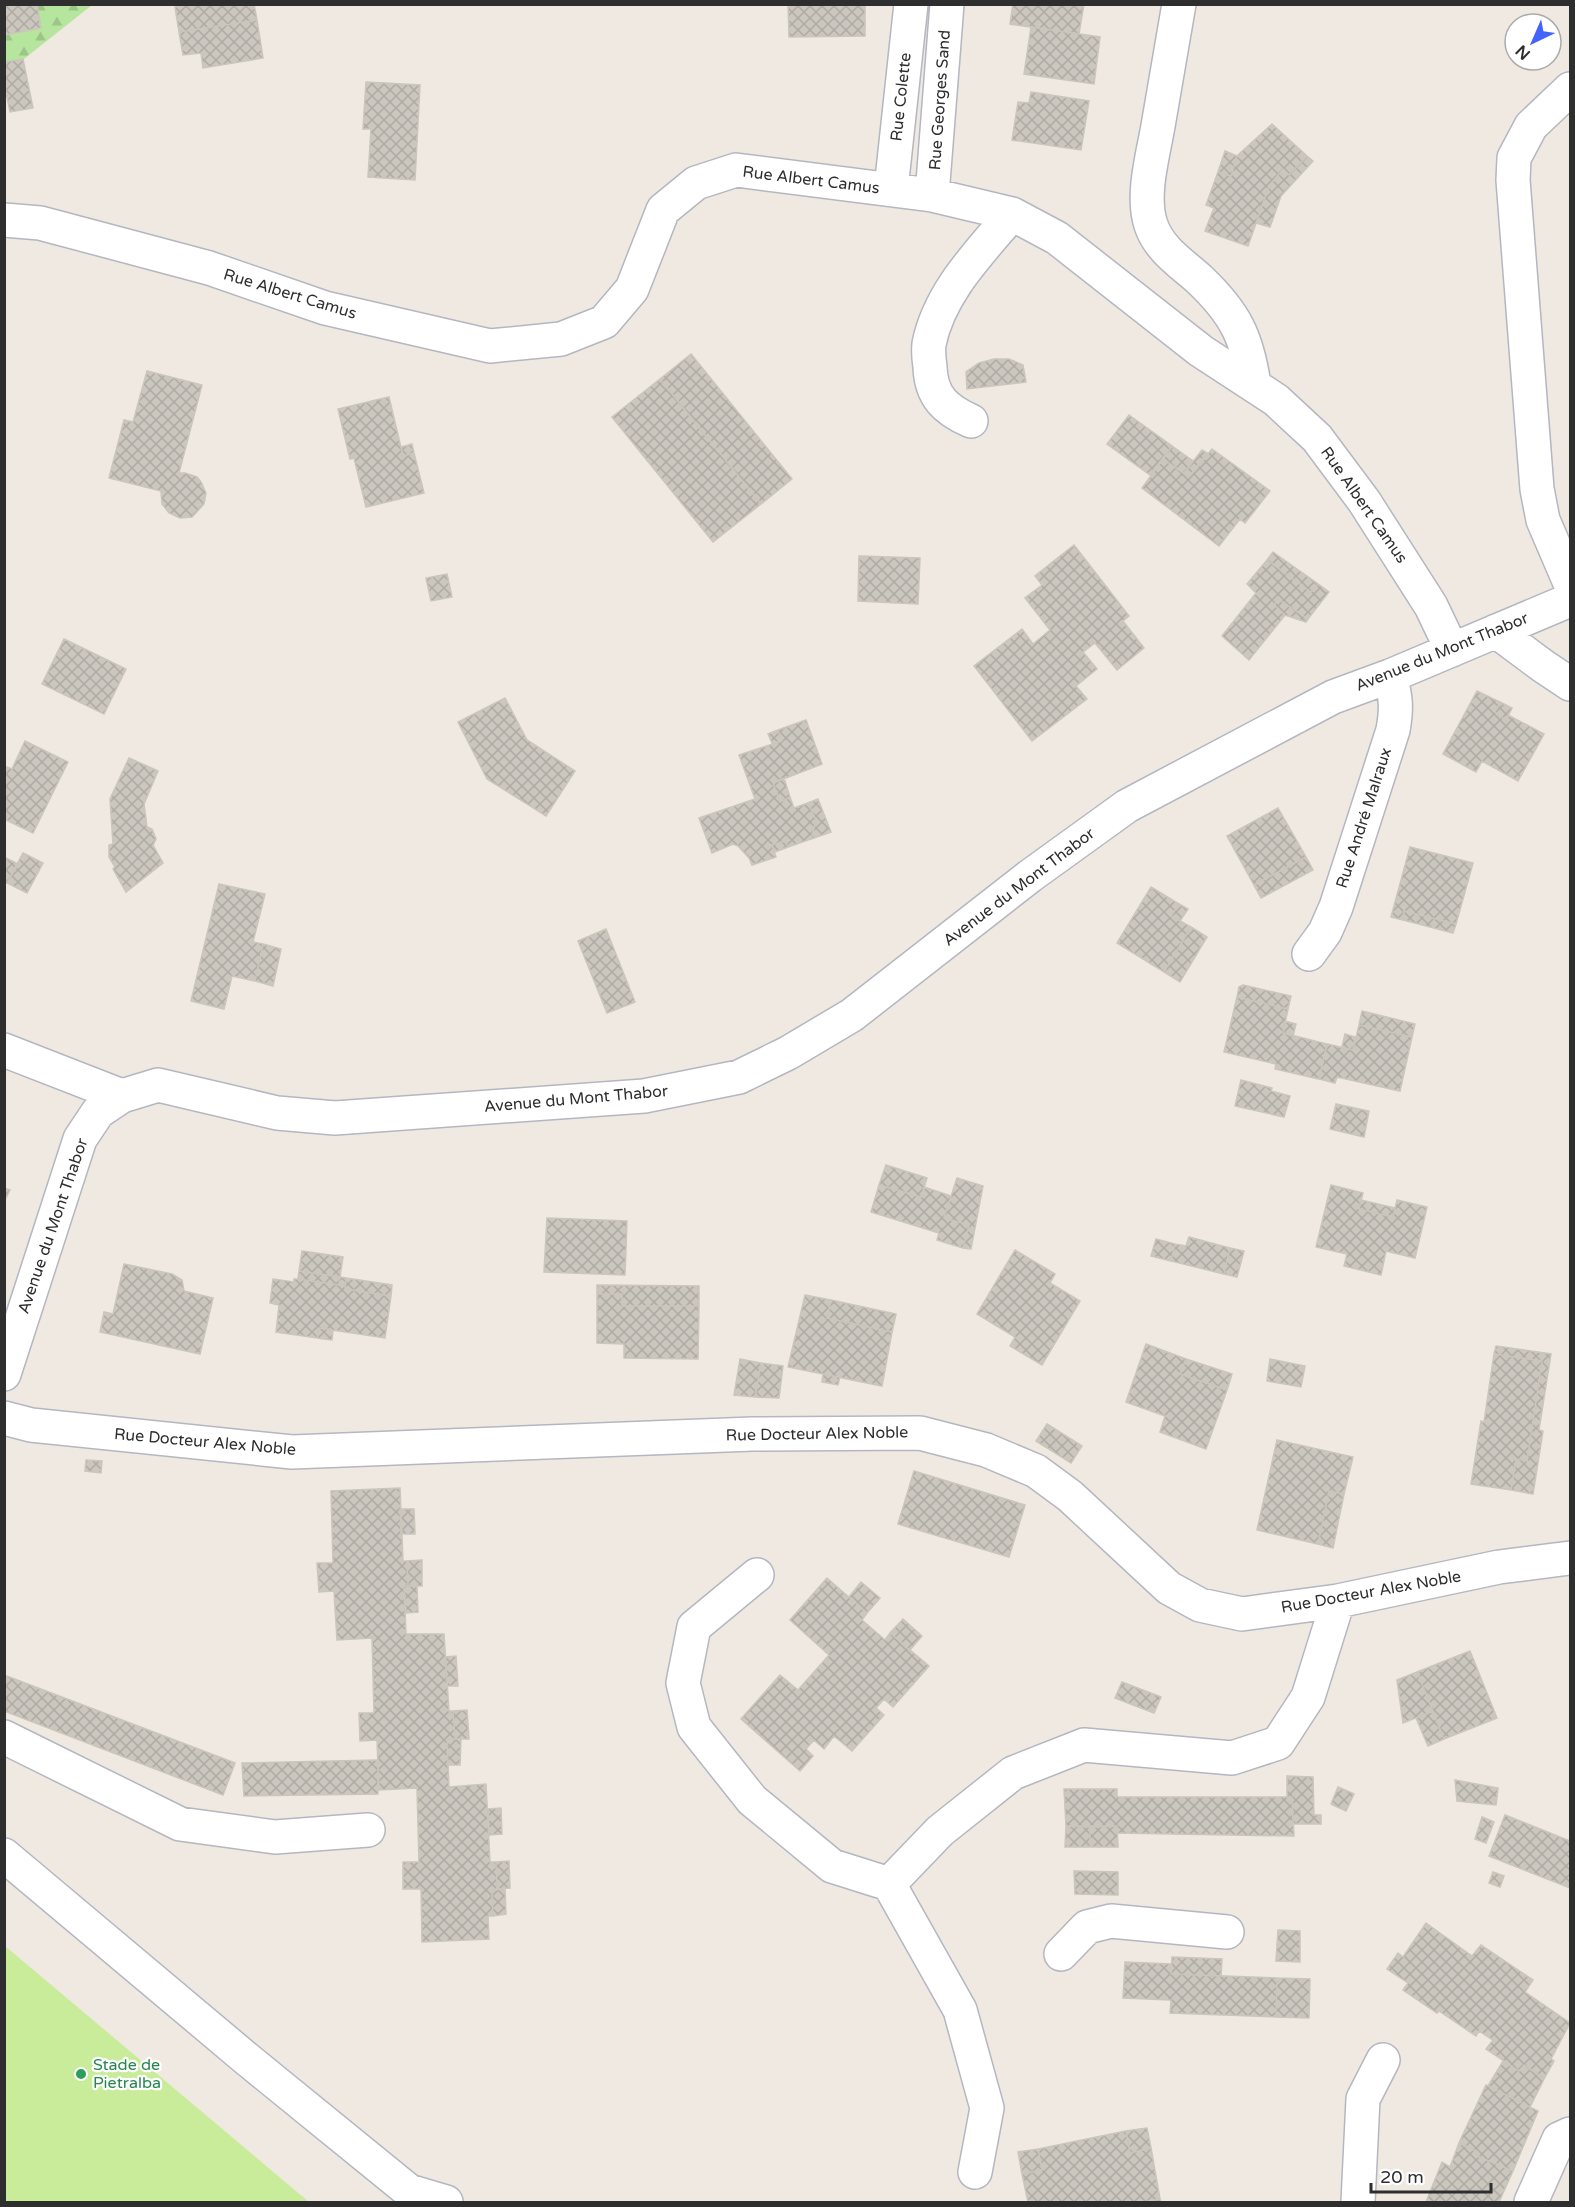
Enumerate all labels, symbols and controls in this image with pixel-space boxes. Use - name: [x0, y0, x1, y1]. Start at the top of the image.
- north arrow: [1503, 12, 1563, 72]
- street label: Rue Georges Sand: [925, 29, 955, 171]
- text: N: [1512, 40, 1535, 64]
- street label: Rue Colette: [886, 52, 916, 142]
- street label: Rue Albert Camus: [741, 162, 881, 198]
- street label: Rue Albert Camus: [221, 264, 359, 324]
- street label: Rue Albert Camus: [1316, 443, 1412, 567]
- street label: Avenue du Mont Thabor: [1353, 608, 1532, 696]
- street label: Rue André Malraux: [1332, 745, 1396, 891]
- street label: Avenue du Mont Thabor: [939, 823, 1099, 951]
- street label: Avenue du Mont Thabor: [483, 1081, 670, 1117]
- street label: Avenue du Mont Thabor: [14, 1135, 93, 1317]
- street label: Rue Docteur Alex Noble: [726, 1422, 908, 1446]
- street label: Rue Docteur Alex Noble: [113, 1424, 297, 1460]
- street label: Rue Docteur Alex Noble: [1279, 1566, 1463, 1618]
- place label: Stade de Pietralba: [93, 2055, 161, 2093]
- marker: Stade de Pietralba: [74, 2067, 88, 2081]
- scale bar: [1371, 2156, 1491, 2194]
- text: 20 m: [1380, 2166, 1424, 2188]

